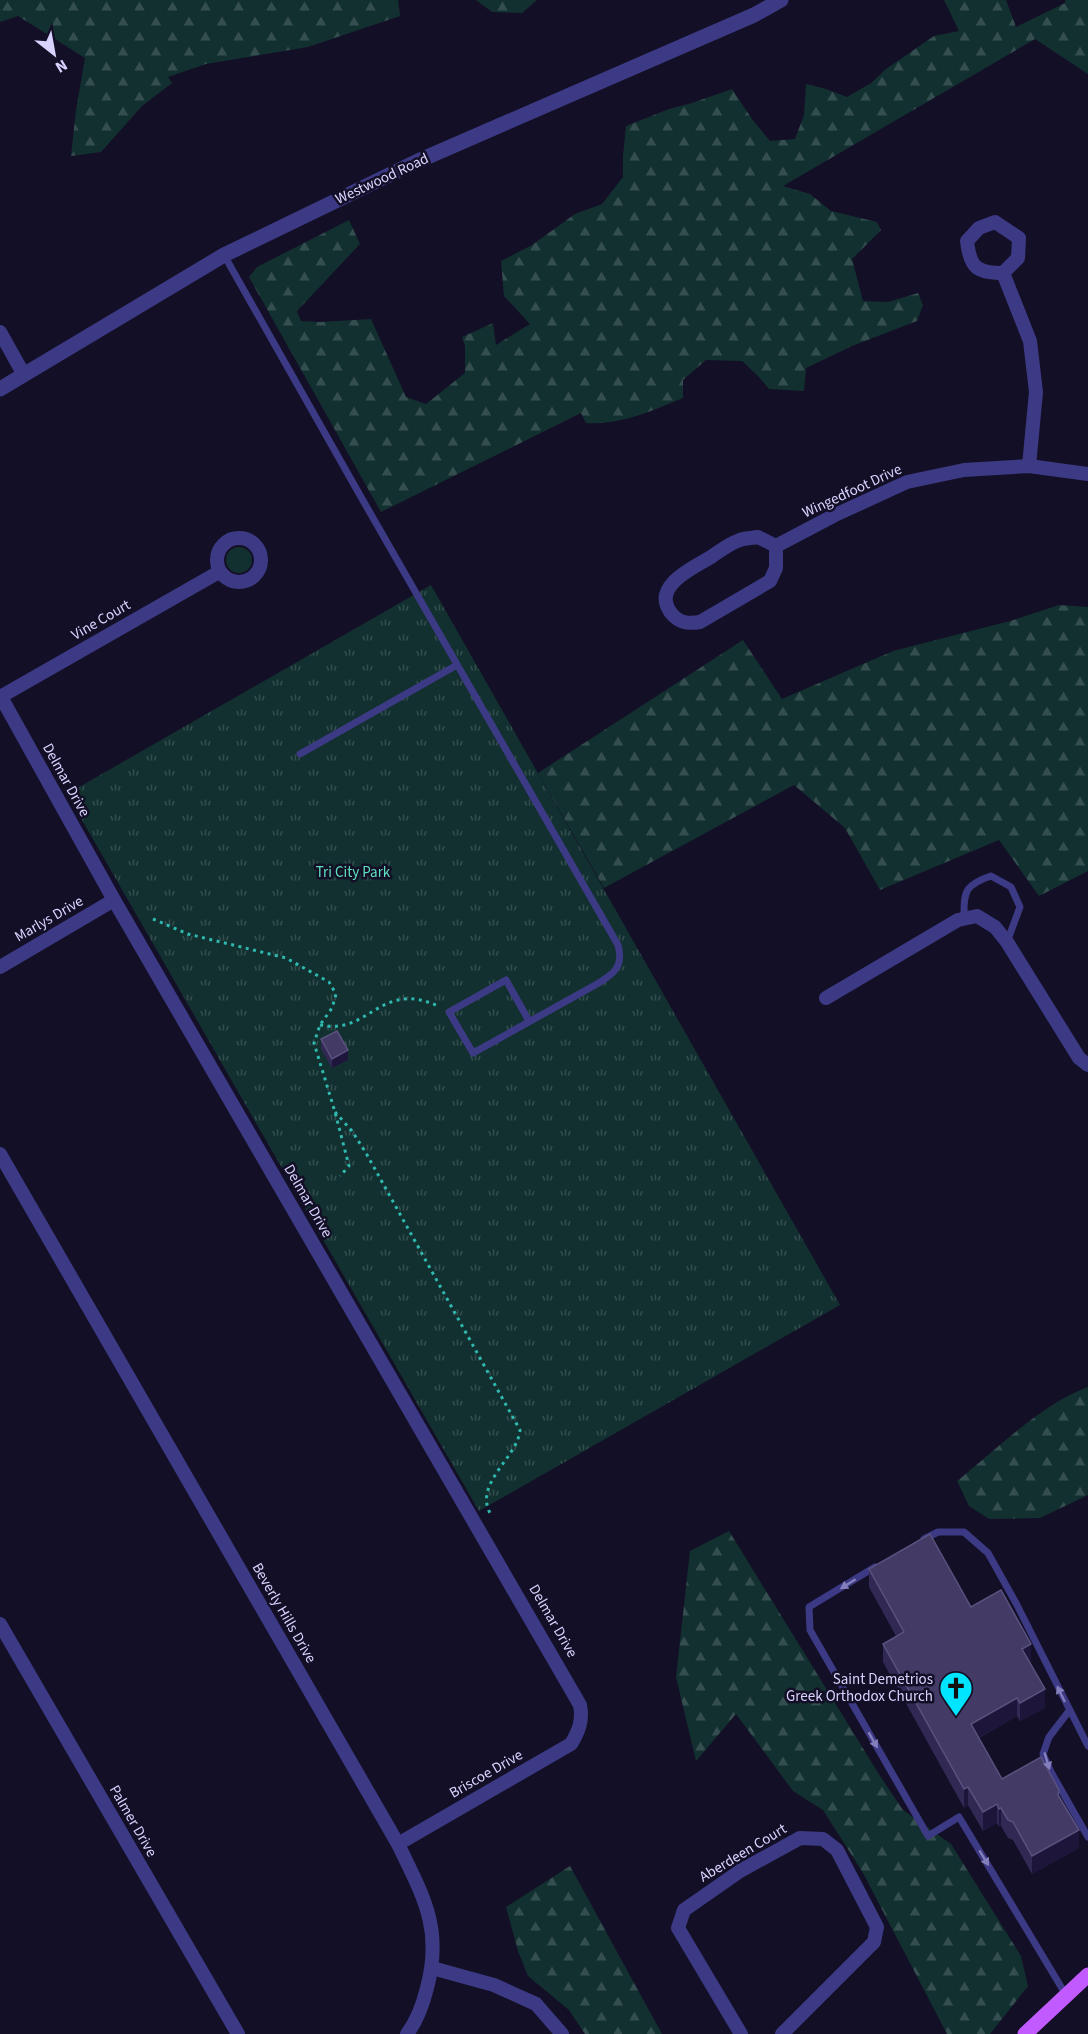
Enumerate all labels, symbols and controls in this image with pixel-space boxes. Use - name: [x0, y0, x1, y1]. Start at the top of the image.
- north arrow: [24, 24, 84, 84]
- text: N: [51, 54, 71, 78]
- street label: Westwood Road: [332, 148, 432, 210]
- street label: Wingedfoot Drive: [799, 459, 905, 523]
- street label: Vine Court: [68, 595, 134, 645]
- street label: Delmar Drive: [37, 739, 95, 821]
- park label: Tri City Park: [316, 862, 391, 883]
- street label: Marlys Drive: [11, 891, 87, 947]
- street label: Delmar Drive: [279, 1161, 337, 1241]
- street label: Beverly Hills Drive: [247, 1559, 321, 1667]
- one-way arrow: [840, 1578, 856, 1589]
- street label: Delmar Drive: [524, 1581, 582, 1661]
- place label: Saint Demetrios Greek Orthodox Church: [786, 1669, 933, 1707]
- church icon: Saint Demetrios Greek Orthodox Church: [938, 1670, 974, 1717]
- one-way arrow: [1056, 1686, 1066, 1703]
- one-way arrow: [868, 1732, 878, 1749]
- street label: Briscoe Drive: [445, 1745, 527, 1803]
- one-way arrow: [1043, 1752, 1052, 1770]
- street label: Palmer Drive: [104, 1781, 162, 1861]
- street label: Aberdeen Court: [695, 1819, 791, 1887]
- one-way arrow: [979, 1850, 989, 1867]

